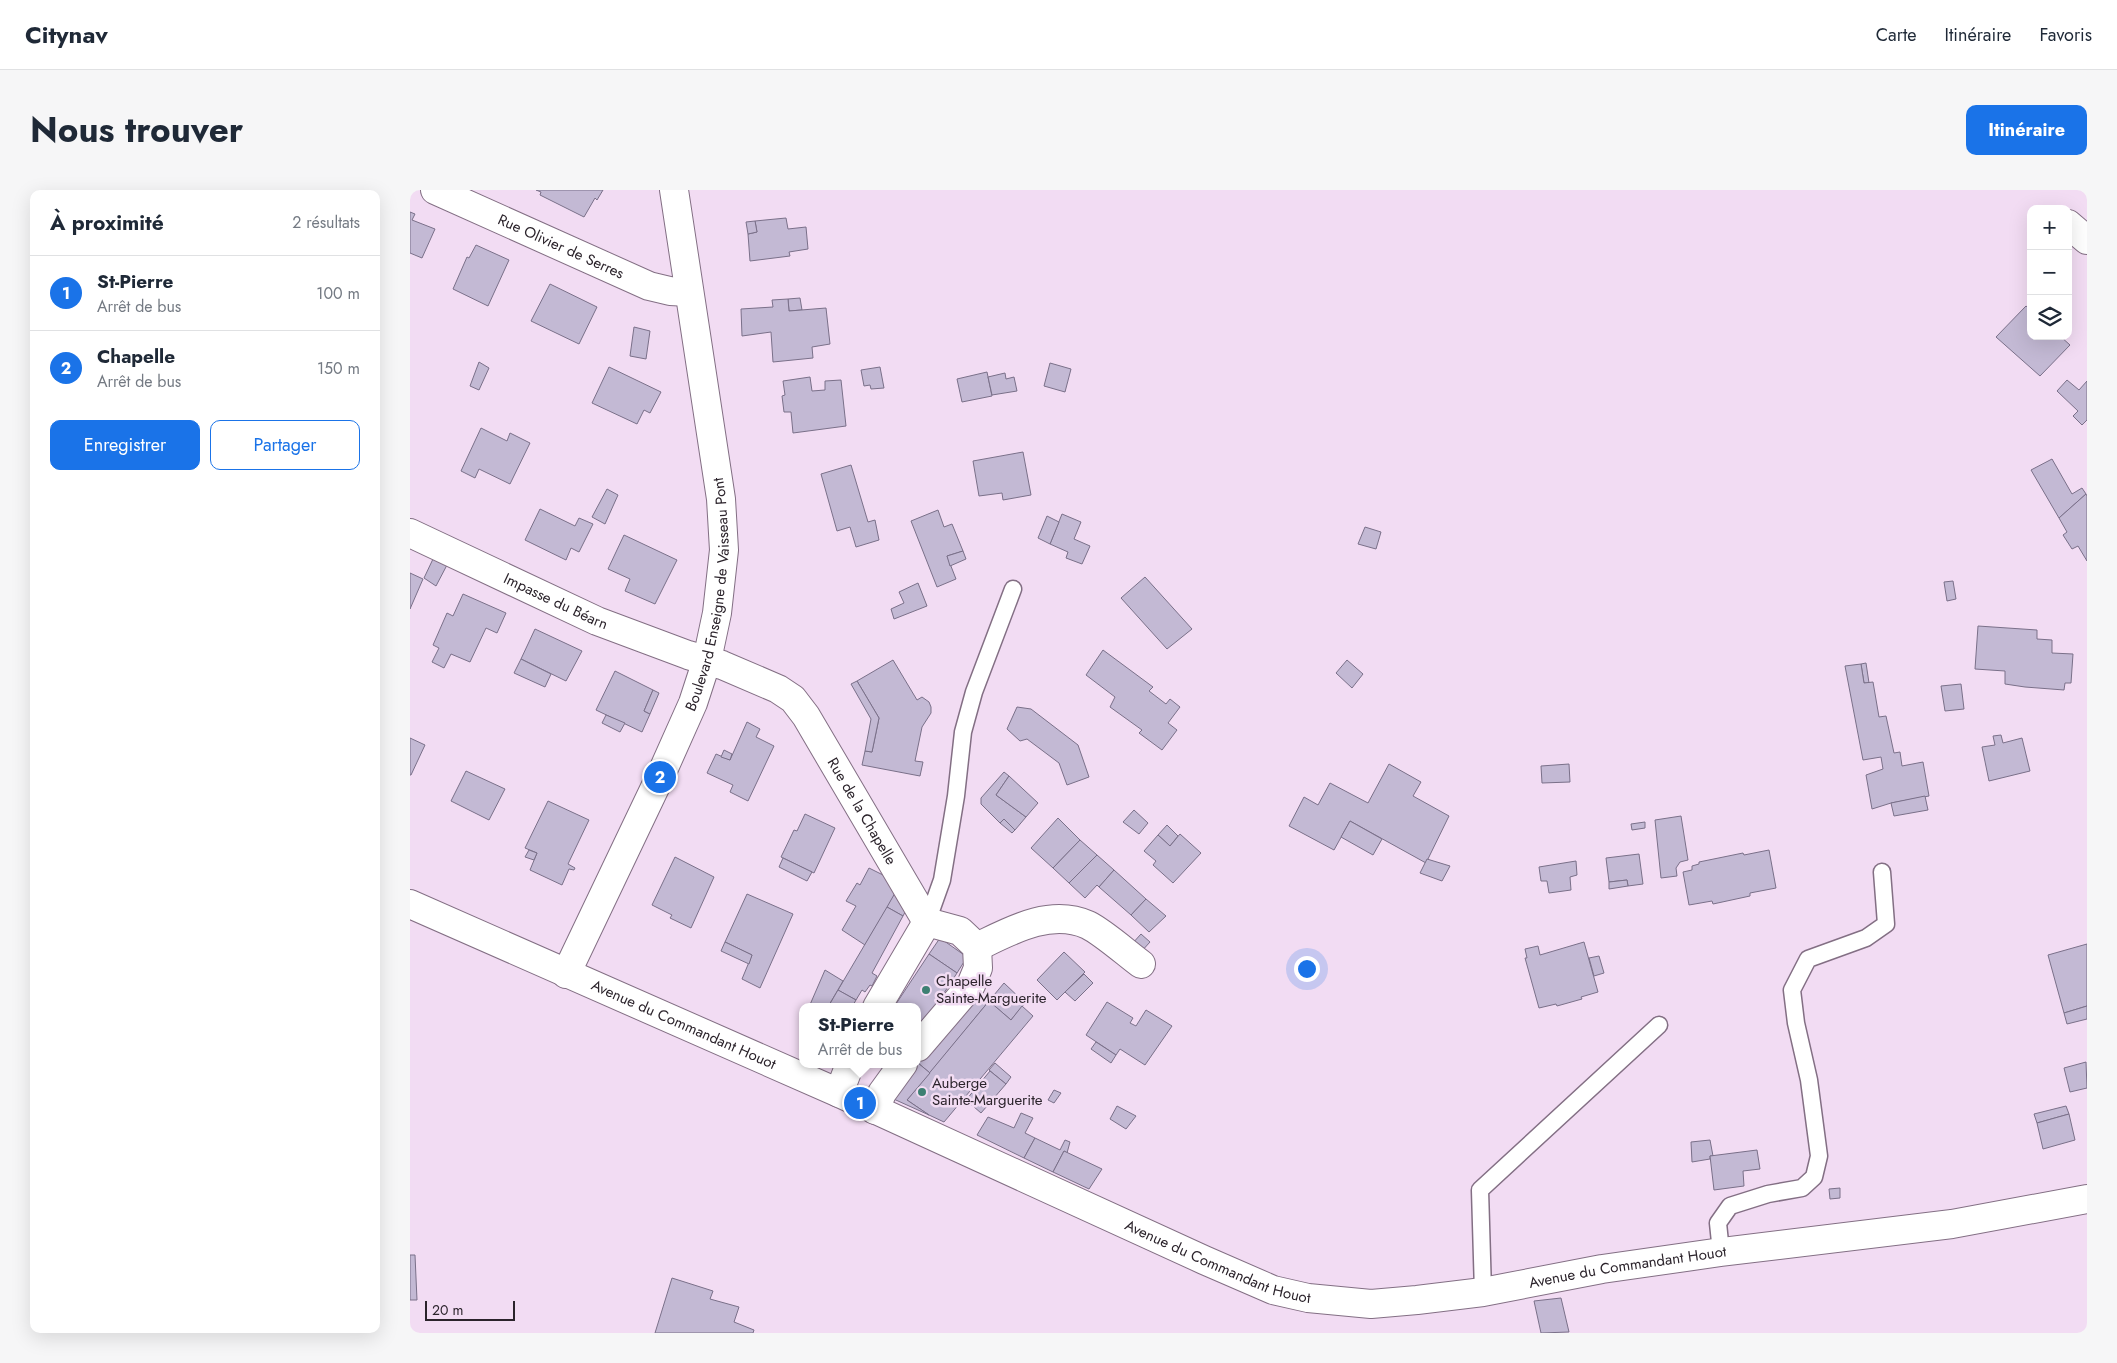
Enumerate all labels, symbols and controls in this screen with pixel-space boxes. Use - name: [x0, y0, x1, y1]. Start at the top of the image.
- text: Citynav: [25, 17, 108, 52]
- text: Carte: [1876, 22, 1917, 48]
- text: Itinéraire: [1945, 22, 2011, 48]
- text: Favoris: [2039, 22, 2092, 48]
- text: Nous trouver: [30, 105, 243, 155]
- button: Itinéraire: [1966, 105, 2087, 155]
- map controls: [2027, 205, 2072, 340]
- button: +: [2027, 205, 2072, 250]
- text: À proximité: [50, 208, 164, 238]
- street label: Rue Olivier de Serres: [494, 209, 628, 284]
- text: 2 résultats: [292, 211, 360, 234]
- button: −: [2027, 250, 2072, 295]
- text: St-Pierre: [97, 268, 173, 295]
- text: 1: [62, 282, 70, 305]
- text: 100 m: [316, 282, 360, 305]
- text: Arrêt de bus: [97, 295, 181, 318]
- button: layers: [2027, 295, 2072, 340]
- text: Chapelle: [97, 343, 175, 370]
- text: 2: [61, 357, 71, 380]
- text: 150 m: [317, 357, 360, 380]
- text: Arrêt de bus: [97, 370, 181, 393]
- button: Enregistrer: [50, 420, 200, 470]
- button: Partager: [210, 420, 360, 470]
- street label: Boulevard Enseigne de Vaisseau Pont: [680, 476, 735, 715]
- street label: Impasse du Béarn: [500, 568, 611, 635]
- street label: Rue de la Chapelle: [822, 754, 902, 869]
- pin: 2: [644, 758, 676, 796]
- your location: [1294, 956, 1320, 982]
- place label: Chapelle Sainte-Marguerite: [936, 970, 1047, 1009]
- street label: Avenue du Commandant Houot: [588, 974, 780, 1075]
- marker: Chapelle Sainte-Marguerite: [920, 984, 932, 996]
- popup: [799, 1003, 921, 1068]
- text: St-Pierre: [818, 1011, 894, 1038]
- text: Arrêt de bus: [818, 1038, 902, 1061]
- place label: Auberge Sainte-Marguerite: [932, 1072, 1043, 1111]
- pin: 1: [844, 1084, 876, 1122]
- marker: Auberge Sainte-Marguerite: [916, 1086, 928, 1098]
- street label: Avenue du Commandant Houot: [1121, 1214, 1312, 1309]
- street label: Avenue du Commandant Houot: [1527, 1240, 1728, 1294]
- scale bar: [425, 1298, 515, 1321]
- text: 20 m: [432, 1300, 464, 1320]

